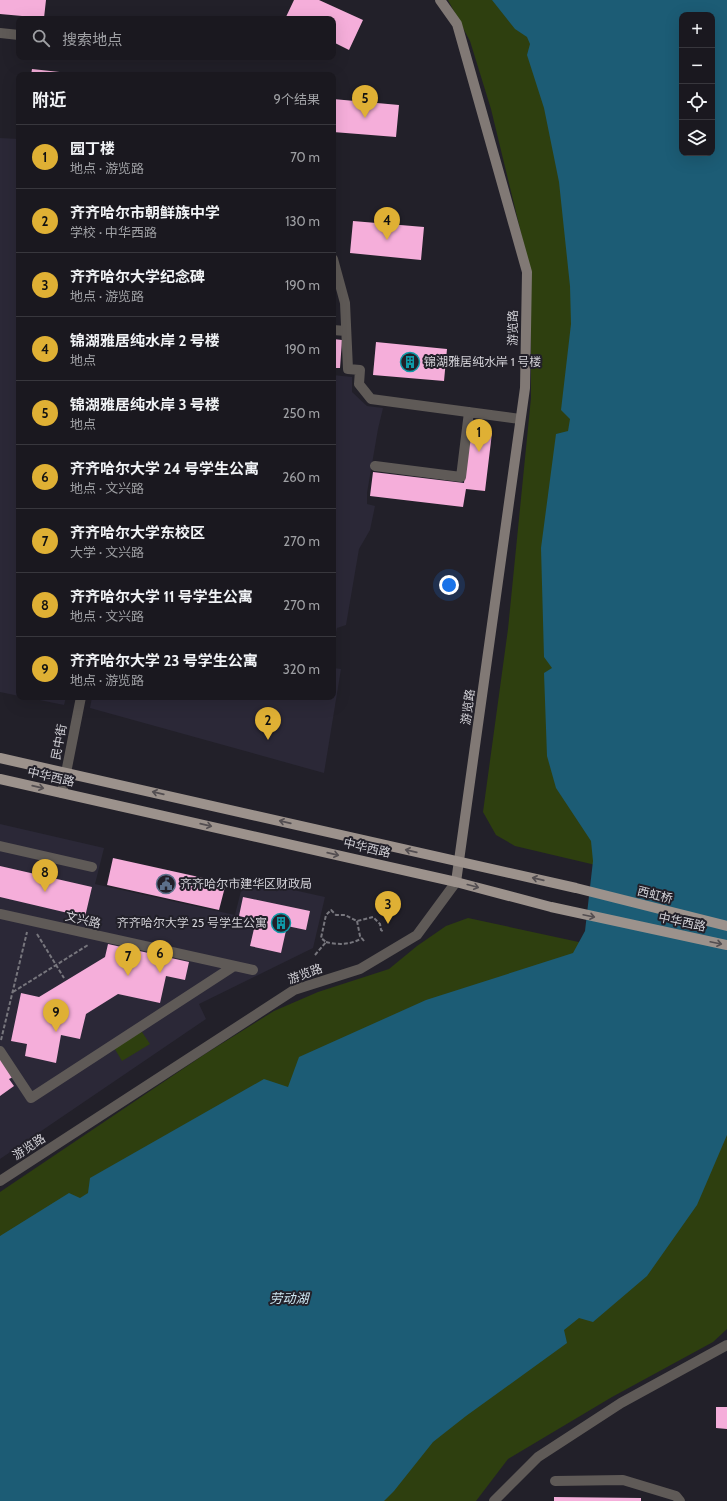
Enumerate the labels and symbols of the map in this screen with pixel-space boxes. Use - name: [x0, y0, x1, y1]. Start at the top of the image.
- pin: 5: [352, 85, 378, 118]
- pin: 4: [374, 207, 400, 240]
- street label: 游览路: [505, 310, 520, 346]
- building icon: 锦湖雅居纯水岸 1 号楼: [399, 351, 421, 373]
- place label: 锦湖雅居纯水岸 1 号楼: [424, 354, 541, 369]
- pin: 1: [466, 419, 492, 452]
- your location: [439, 575, 459, 595]
- street label: 游览路: [458, 688, 477, 726]
- pin: 2: [255, 707, 281, 740]
- street label: 民中街: [48, 723, 69, 761]
- street label: 中华西路: [26, 764, 76, 789]
- one-way arrow: [31, 784, 44, 792]
- one-way arrow: [152, 789, 165, 797]
- one-way arrow: [278, 818, 291, 826]
- one-way arrow: [199, 822, 212, 830]
- street label: 中华西路: [342, 835, 392, 860]
- one-way arrow: [405, 846, 418, 854]
- one-way arrow: [326, 850, 339, 858]
- pin: 8: [32, 859, 58, 892]
- public building icon: 齐齐哈尔市建华区财政局: [155, 873, 177, 895]
- one-way arrow: [532, 875, 545, 883]
- place label: 齐齐哈尔市建华区财政局: [180, 876, 312, 891]
- one-way arrow: [466, 883, 479, 890]
- street label: 西虹桥: [636, 883, 674, 906]
- pin: 3: [375, 891, 401, 924]
- street label: 文兴路: [64, 908, 102, 931]
- street label: 中华西路: [657, 909, 707, 934]
- building icon: 齐齐哈尔大学 25 号学生公寓: [270, 912, 292, 934]
- one-way arrow: [582, 912, 595, 920]
- place label: 齐齐哈尔大学 25 号学生公寓: [117, 915, 267, 930]
- one-way arrow: [709, 939, 722, 947]
- pin: 6: [147, 940, 173, 973]
- pin: 7: [115, 943, 141, 976]
- street label: 游览路: [285, 960, 324, 987]
- pin: 9: [43, 999, 69, 1032]
- street label: 游览路: [10, 1130, 48, 1163]
- water label: 劳动湖: [269, 1290, 310, 1306]

